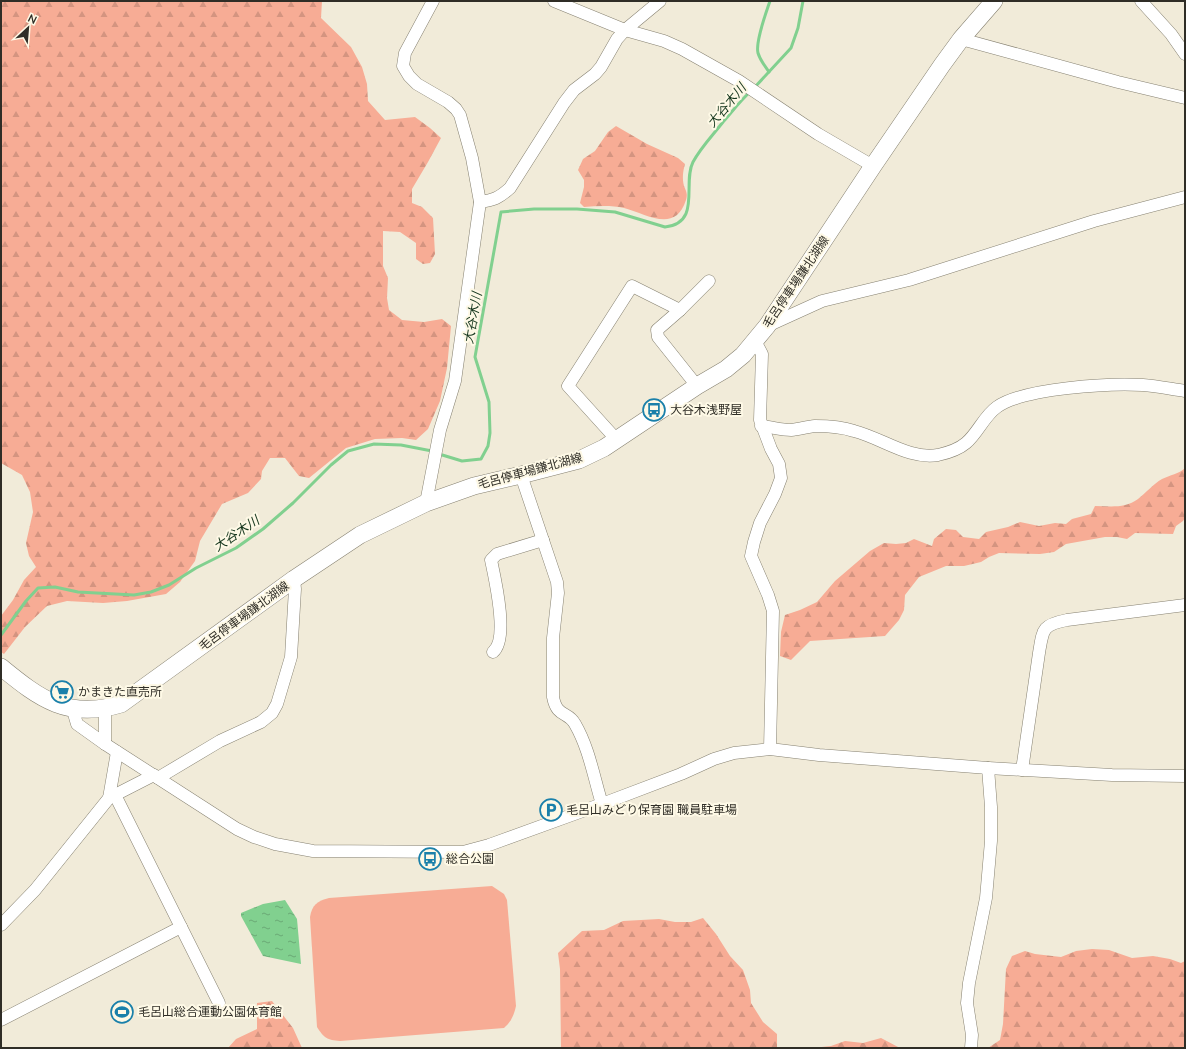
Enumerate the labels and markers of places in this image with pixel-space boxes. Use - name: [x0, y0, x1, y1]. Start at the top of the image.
- bus stop icon: 大谷木浅野屋: [641, 397, 667, 423]
- place label: 大谷木浅野屋: [670, 402, 742, 418]
- supermarket icon: かまきた直売所: [49, 679, 75, 705]
- place label: かまきた直売所: [78, 684, 162, 700]
- parking icon: 毛呂山みどり保育園 職員駐車場: [538, 797, 564, 823]
- place label: 毛呂山みどり保育園 職員駐車場: [566, 802, 737, 818]
- bus stop icon: 総合公園: [417, 846, 443, 872]
- place label: 総合公園: [446, 851, 494, 867]
- sports icon: 毛呂山総合運動公園体育館: [109, 999, 135, 1025]
- place label: 毛呂山総合運動公園体育館: [138, 1004, 282, 1020]

